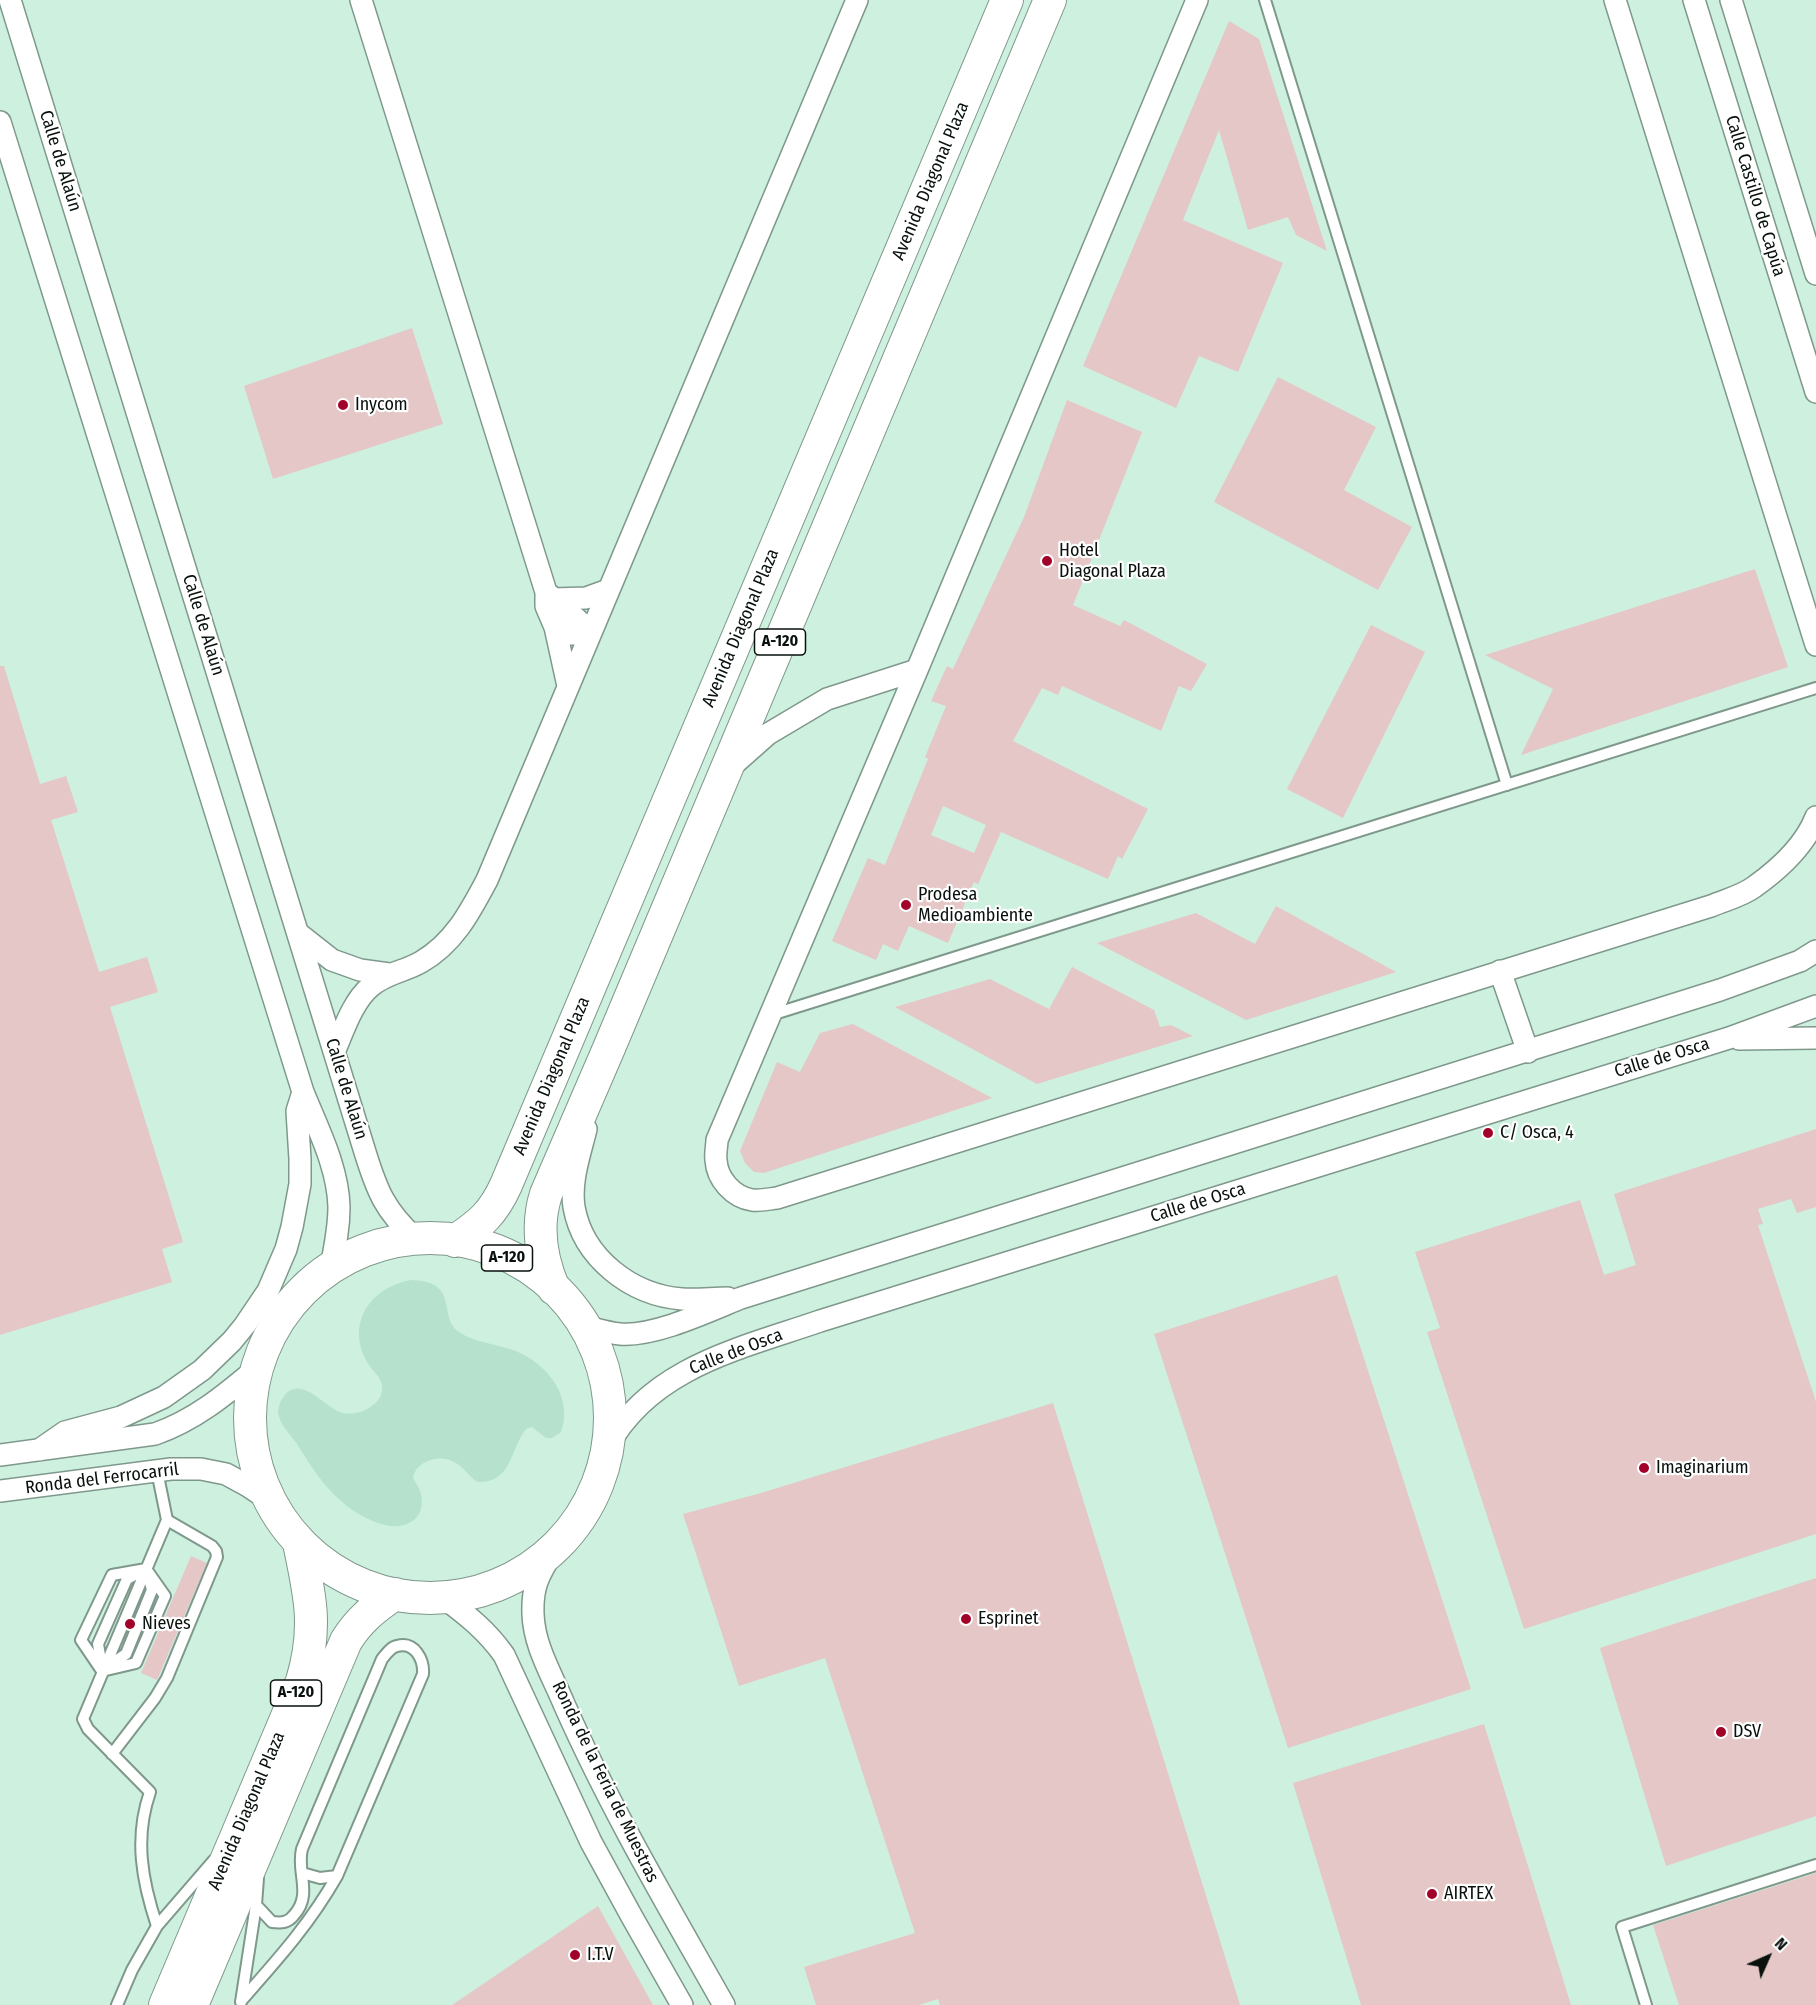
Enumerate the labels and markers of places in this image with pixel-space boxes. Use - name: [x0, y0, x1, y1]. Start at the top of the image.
- place label: Inycom: [355, 394, 408, 416]
- marker: Inycom: [336, 398, 350, 412]
- place label: Hotel Diagonal Plaza: [1059, 540, 1166, 582]
- marker: Hotel Diagonal Plaza: [1040, 554, 1054, 568]
- place label: Prodesa Medioambiente: [918, 884, 1033, 926]
- marker: Prodesa Medioambiente: [899, 898, 913, 912]
- place label: C/ Osca, 4: [1500, 1122, 1574, 1144]
- marker: C/ Osca, 4: [1481, 1126, 1495, 1140]
- place label: Imaginarium: [1656, 1457, 1749, 1479]
- marker: Imaginarium: [1637, 1461, 1651, 1475]
- place label: Esprinet: [978, 1608, 1039, 1630]
- marker: Esprinet: [959, 1612, 973, 1626]
- place label: Nieves: [142, 1613, 191, 1635]
- marker: Nieves: [123, 1617, 137, 1631]
- place label: DSV: [1733, 1721, 1761, 1743]
- marker: DSV: [1714, 1725, 1728, 1739]
- place label: AIRTEX: [1444, 1883, 1493, 1905]
- marker: AIRTEX: [1425, 1887, 1439, 1901]
- place label: I.T.V: [587, 1944, 614, 1966]
- marker: I.T.V: [568, 1948, 582, 1962]

